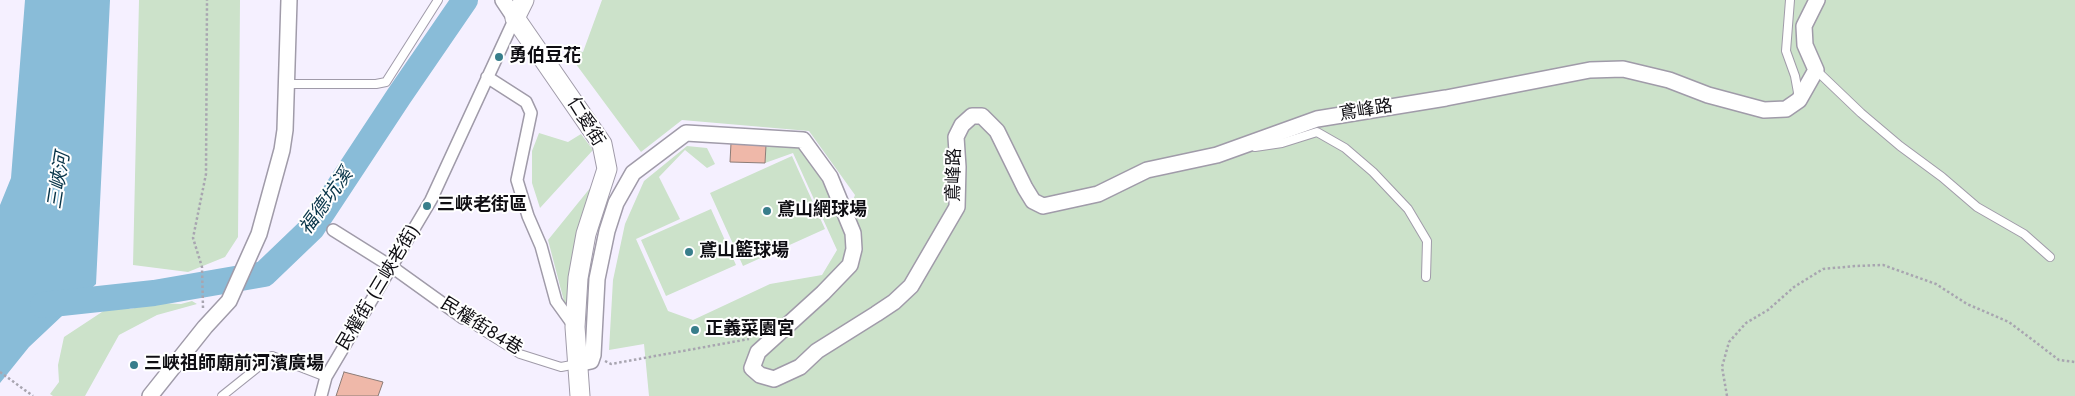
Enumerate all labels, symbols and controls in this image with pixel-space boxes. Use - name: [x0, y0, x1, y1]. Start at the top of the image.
- place label: 勇伯豆花: [509, 46, 581, 68]
- marker: 勇伯豆花: [493, 51, 505, 63]
- street label: 仁愛街: [562, 93, 608, 151]
- street label: 鳶峰路: [1338, 96, 1394, 126]
- street label: 鳶峰路: [944, 148, 966, 202]
- water label: 三峽河: [44, 151, 76, 211]
- water label: 福德坑溪: [295, 165, 359, 239]
- place label: 三峽老街區: [437, 195, 527, 217]
- marker: 三峽老街區: [421, 200, 433, 212]
- place label: 鳶山網球場: [777, 200, 867, 222]
- marker: 鳶山網球場: [761, 205, 773, 217]
- street label: 民權街 (三峽老街): [333, 221, 425, 355]
- place label: 鳶山籃球場: [699, 241, 789, 263]
- marker: 鳶山籃球場: [683, 246, 695, 258]
- street label: 民權街84巷: [436, 293, 526, 361]
- place label: 正義菜園宮: [705, 319, 795, 341]
- marker: 正義菜園宮: [689, 324, 701, 336]
- place label: 三峽祖師廟前河濱廣場: [144, 354, 324, 376]
- marker: 三峽祖師廟前河濱廣場: [128, 359, 140, 371]

